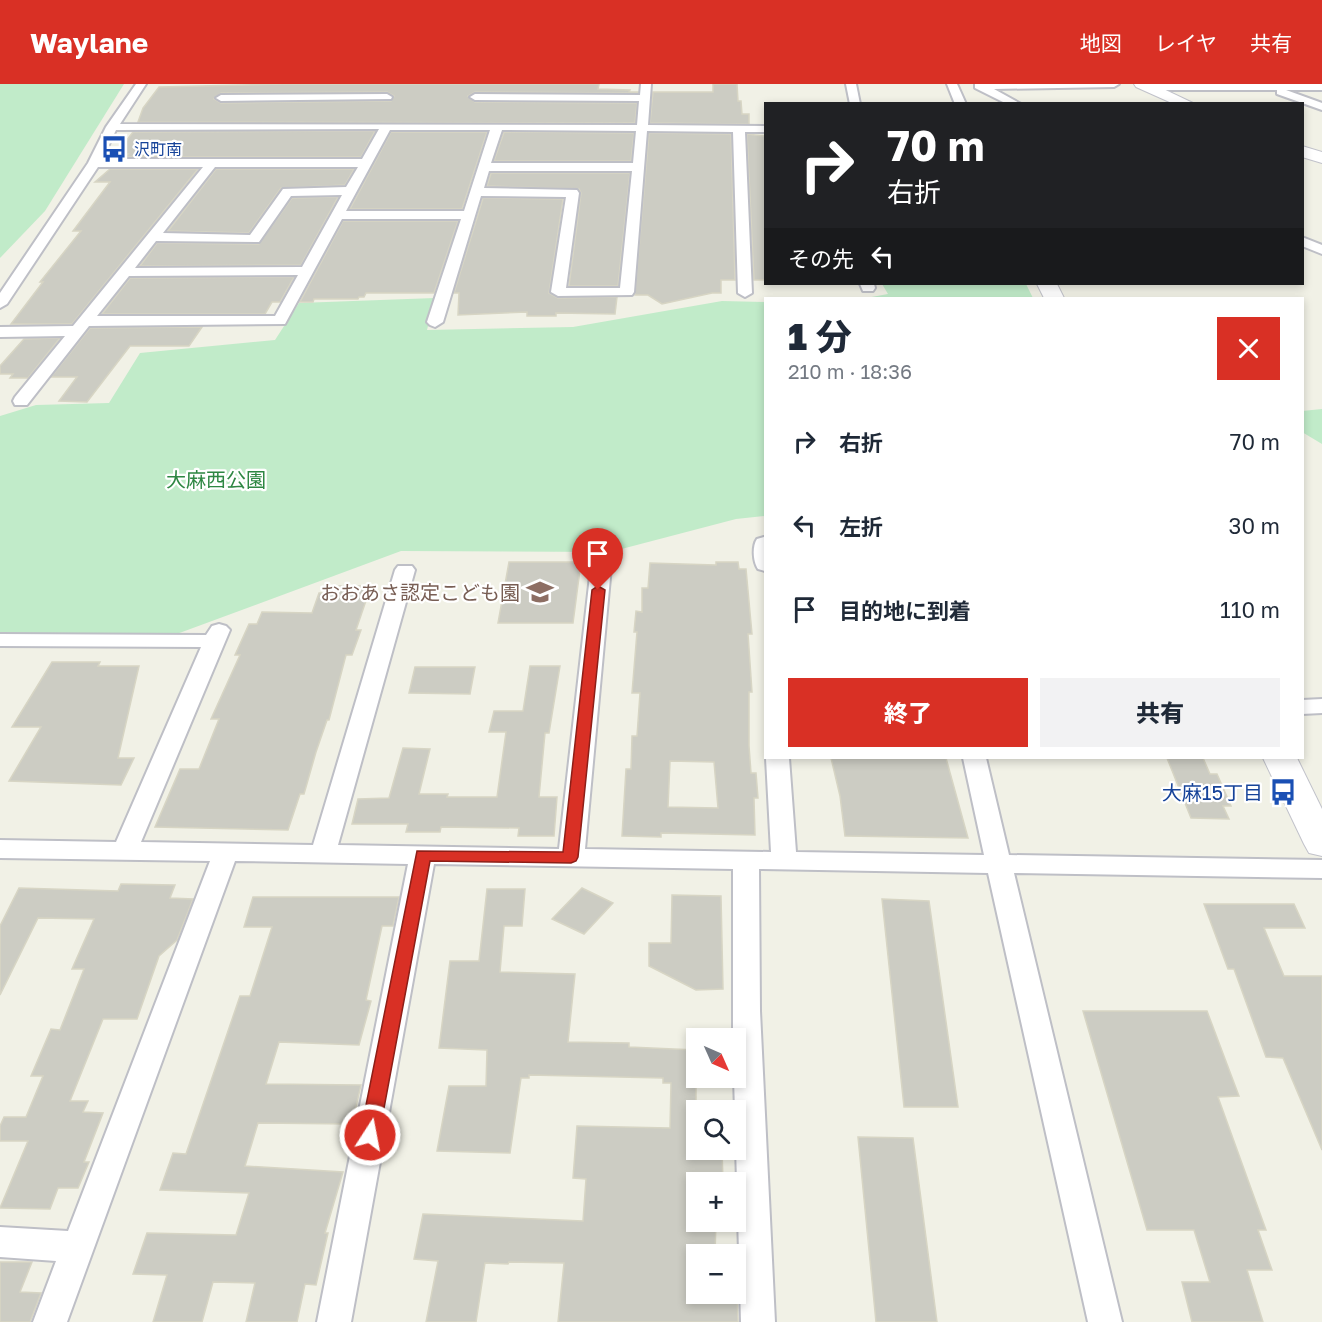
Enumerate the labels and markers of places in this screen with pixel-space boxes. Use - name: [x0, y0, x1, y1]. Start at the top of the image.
- bus stop icon: 沢町南: [99, 134, 129, 164]
- place label: 沢町南: [134, 139, 182, 159]
- pin: [572, 528, 623, 590]
- school or university icon: おおあさ認定こども園: [525, 577, 555, 607]
- place label: おおあさ認定こども園: [320, 580, 520, 604]
- bus stop icon: 大麻15丁目: [1268, 777, 1298, 807]
- place label: 大麻15丁目: [1162, 780, 1263, 804]

